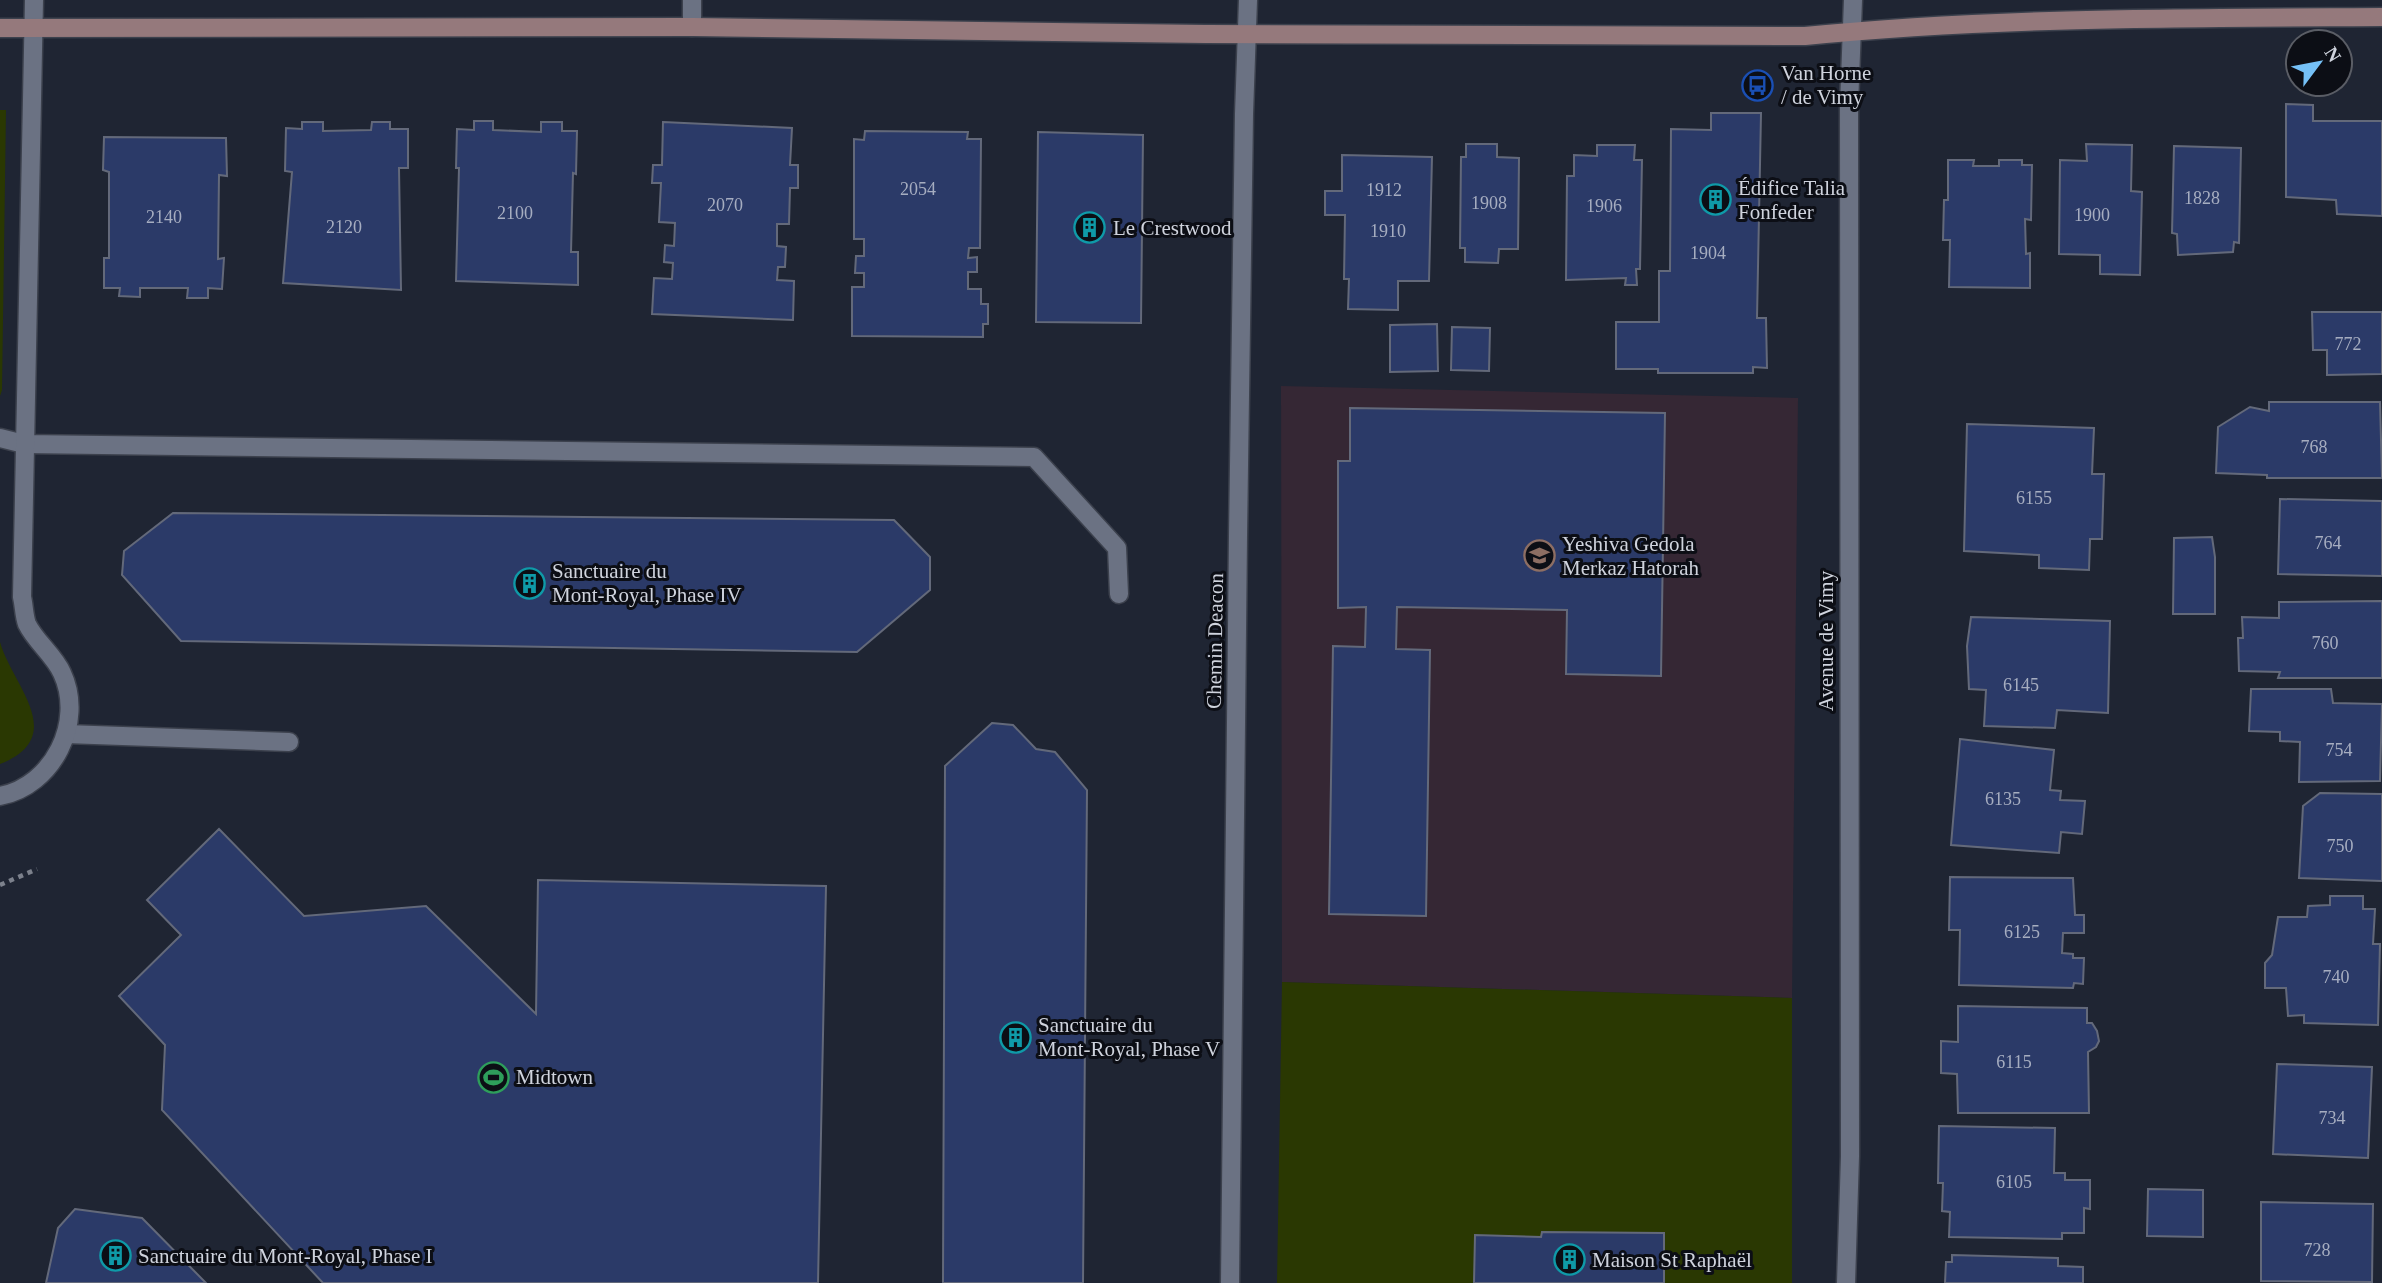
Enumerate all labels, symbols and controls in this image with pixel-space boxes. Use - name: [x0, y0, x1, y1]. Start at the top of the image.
- north arrow: [2284, 28, 2354, 98]
- text: N: [2320, 43, 2346, 66]
- place label: Van Horne / de Vimy: [1781, 61, 1871, 109]
- bus stop icon: Van Horne / de Vimy: [1741, 68, 1775, 102]
- place label: Édifice Talia Fonfeder: [1738, 176, 1846, 224]
- house number: 2054: [900, 179, 936, 199]
- house number: 1912: [1366, 180, 1402, 200]
- building icon: Édifice Talia Fonfeder: [1698, 183, 1732, 217]
- house number: 1828: [2184, 188, 2220, 208]
- house number: 1908: [1471, 193, 1507, 213]
- house number: 2070: [707, 195, 743, 215]
- house number: 1906: [1586, 196, 1622, 216]
- house number: 2100: [497, 203, 533, 223]
- house number: 1900: [2074, 205, 2110, 225]
- house number: 2140: [146, 207, 182, 227]
- building icon: Le Crestwood: [1073, 211, 1107, 245]
- place label: Le Crestwood: [1113, 216, 1232, 240]
- house number: 2120: [326, 217, 362, 237]
- house number: 1910: [1370, 221, 1406, 241]
- house number: 1904: [1690, 243, 1726, 263]
- house number: 772: [2335, 334, 2362, 354]
- house number: 768: [2301, 437, 2328, 457]
- house number: 6155: [2016, 488, 2052, 508]
- place label: Yeshiva Gedola Merkaz Hatorah: [1562, 532, 1700, 580]
- house number: 764: [2315, 533, 2342, 553]
- school or university icon: Yeshiva Gedola Merkaz Hatorah: [1522, 539, 1556, 573]
- place label: Sanctuaire du Mont-Royal, Phase IV: [552, 559, 742, 607]
- building icon: Sanctuaire du Mont-Royal, Phase IV: [512, 566, 546, 600]
- street label: Avenue de Vimy: [1814, 570, 1838, 711]
- street label: Chemin Deacon: [1202, 572, 1228, 709]
- house number: 760: [2312, 633, 2339, 653]
- house number: 6145: [2003, 675, 2039, 695]
- house number: 754: [2326, 740, 2353, 760]
- house number: 6135: [1985, 789, 2021, 809]
- house number: 750: [2327, 836, 2354, 856]
- house number: 6125: [2004, 922, 2040, 942]
- house number: 740: [2323, 967, 2350, 987]
- place label: Sanctuaire du Mont-Royal, Phase V: [1038, 1013, 1220, 1061]
- building icon: Sanctuaire du Mont-Royal, Phase V: [998, 1020, 1032, 1054]
- house number: 6115: [1996, 1052, 2032, 1072]
- sports icon: Midtown: [476, 1060, 510, 1094]
- place label: Midtown: [516, 1065, 594, 1089]
- house number: 734: [2319, 1108, 2346, 1128]
- house number: 6105: [1996, 1172, 2032, 1192]
- building icon: Sanctuaire du Mont-Royal, Phase I: [98, 1239, 132, 1273]
- house number: 728: [2304, 1240, 2331, 1260]
- building icon: Maison St Raphaël: [1552, 1243, 1586, 1277]
- place label: Sanctuaire du Mont-Royal, Phase I: [138, 1244, 433, 1268]
- place label: Maison St Raphaël: [1592, 1248, 1752, 1272]

